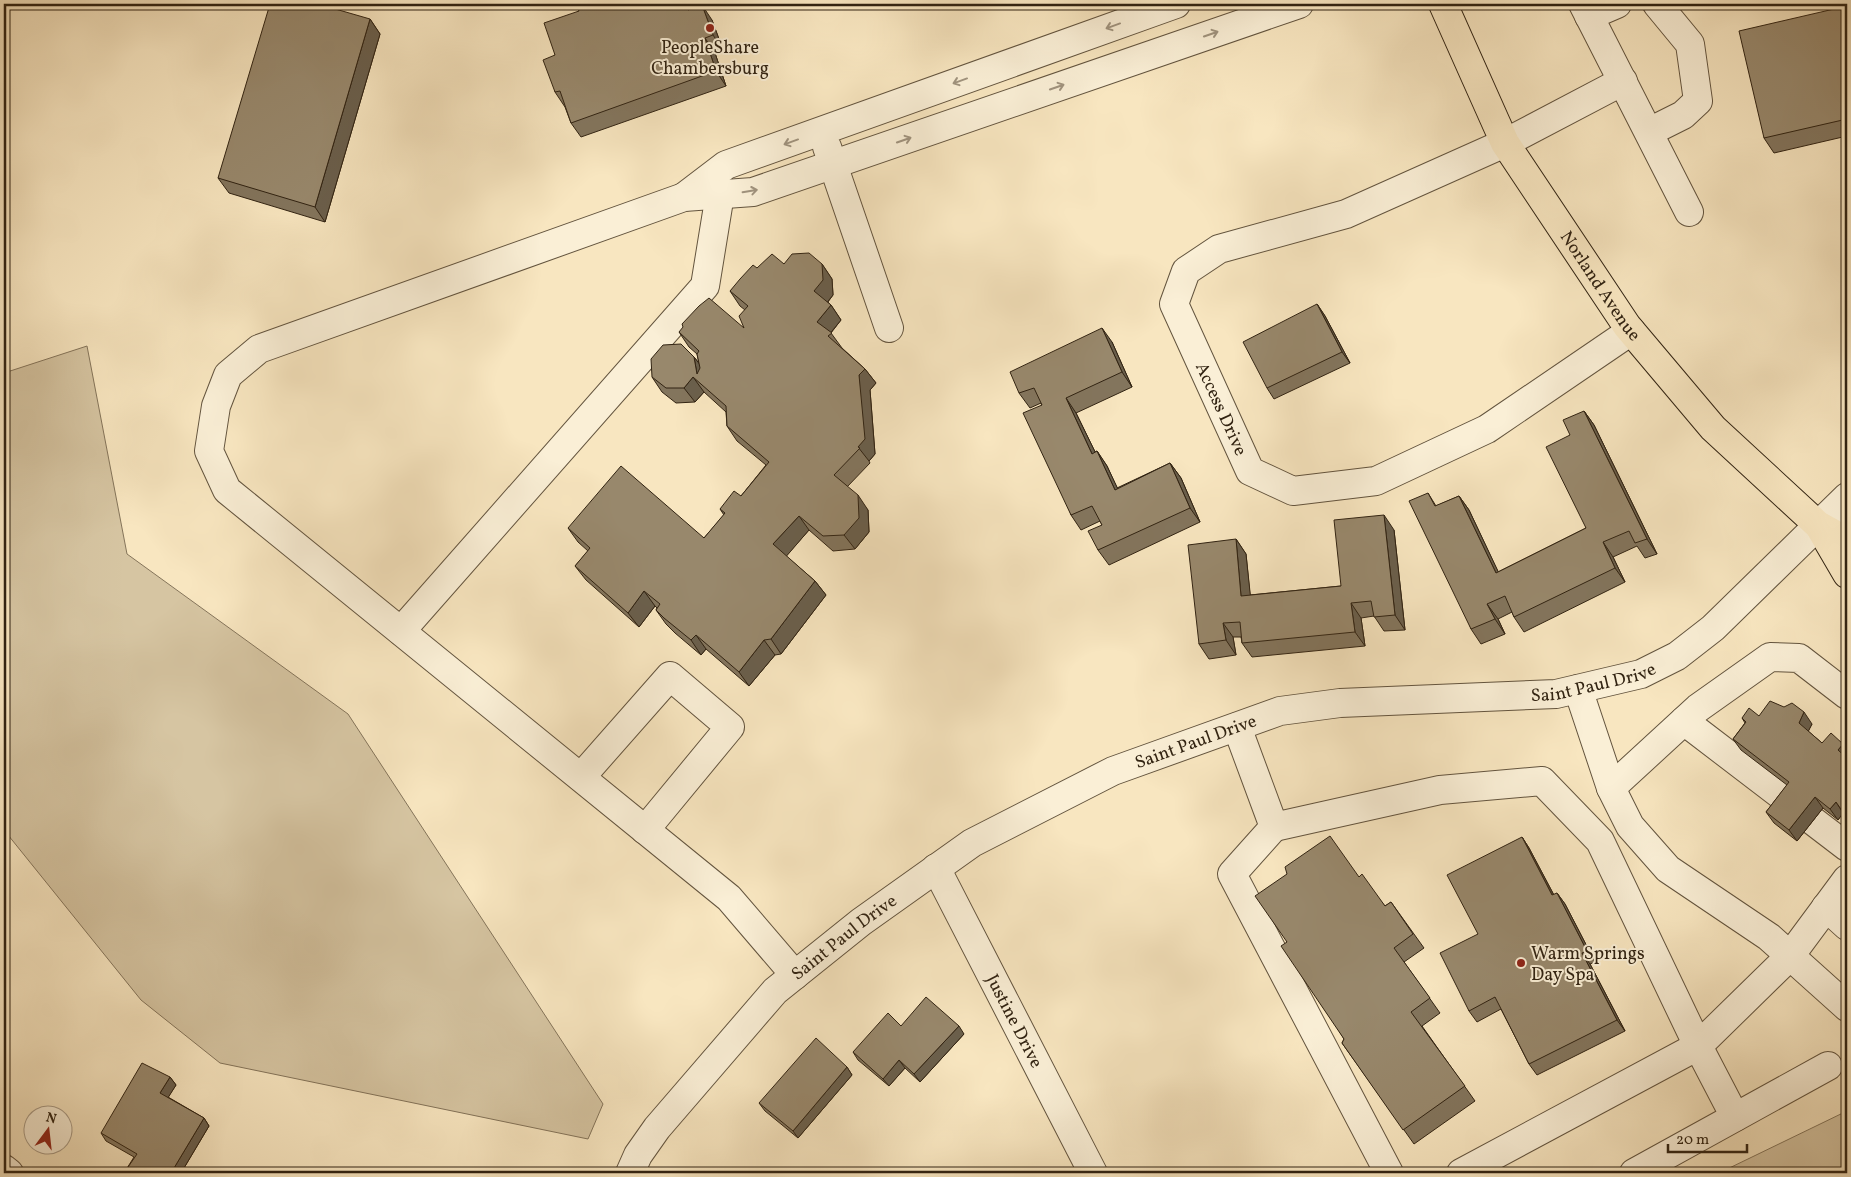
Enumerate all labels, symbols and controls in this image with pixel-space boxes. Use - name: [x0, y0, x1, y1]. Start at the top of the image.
- marker: PeopleShare Chambersburg: [704, 22, 716, 34]
- one-way arrow: [1106, 22, 1121, 31]
- one-way arrow: [1203, 29, 1218, 38]
- place label: PeopleShare Chambersburg: [651, 36, 769, 82]
- one-way arrow: [953, 77, 969, 86]
- one-way arrow: [1049, 82, 1064, 91]
- one-way arrow: [895, 135, 911, 144]
- one-way arrow: [784, 138, 799, 147]
- one-way arrow: [741, 186, 757, 196]
- street label: Norland Avenue: [1553, 226, 1646, 347]
- street label: Access Drive: [1188, 359, 1252, 460]
- street label: Saint Paul Drive: [1530, 657, 1661, 709]
- street label: Saint Paul Drive: [1132, 709, 1260, 776]
- street label: Saint Paul Drive: [787, 889, 903, 987]
- place label: Warm Springs Day Spa: [1531, 942, 1645, 988]
- marker: Warm Springs Day Spa: [1515, 957, 1527, 969]
- street label: Justine Drive: [979, 970, 1048, 1073]
- north arrow: [22, 1104, 72, 1154]
- text: N: [44, 1108, 58, 1129]
- scale bar: [1668, 1122, 1747, 1154]
- text: 20 m: [1676, 1130, 1709, 1151]

